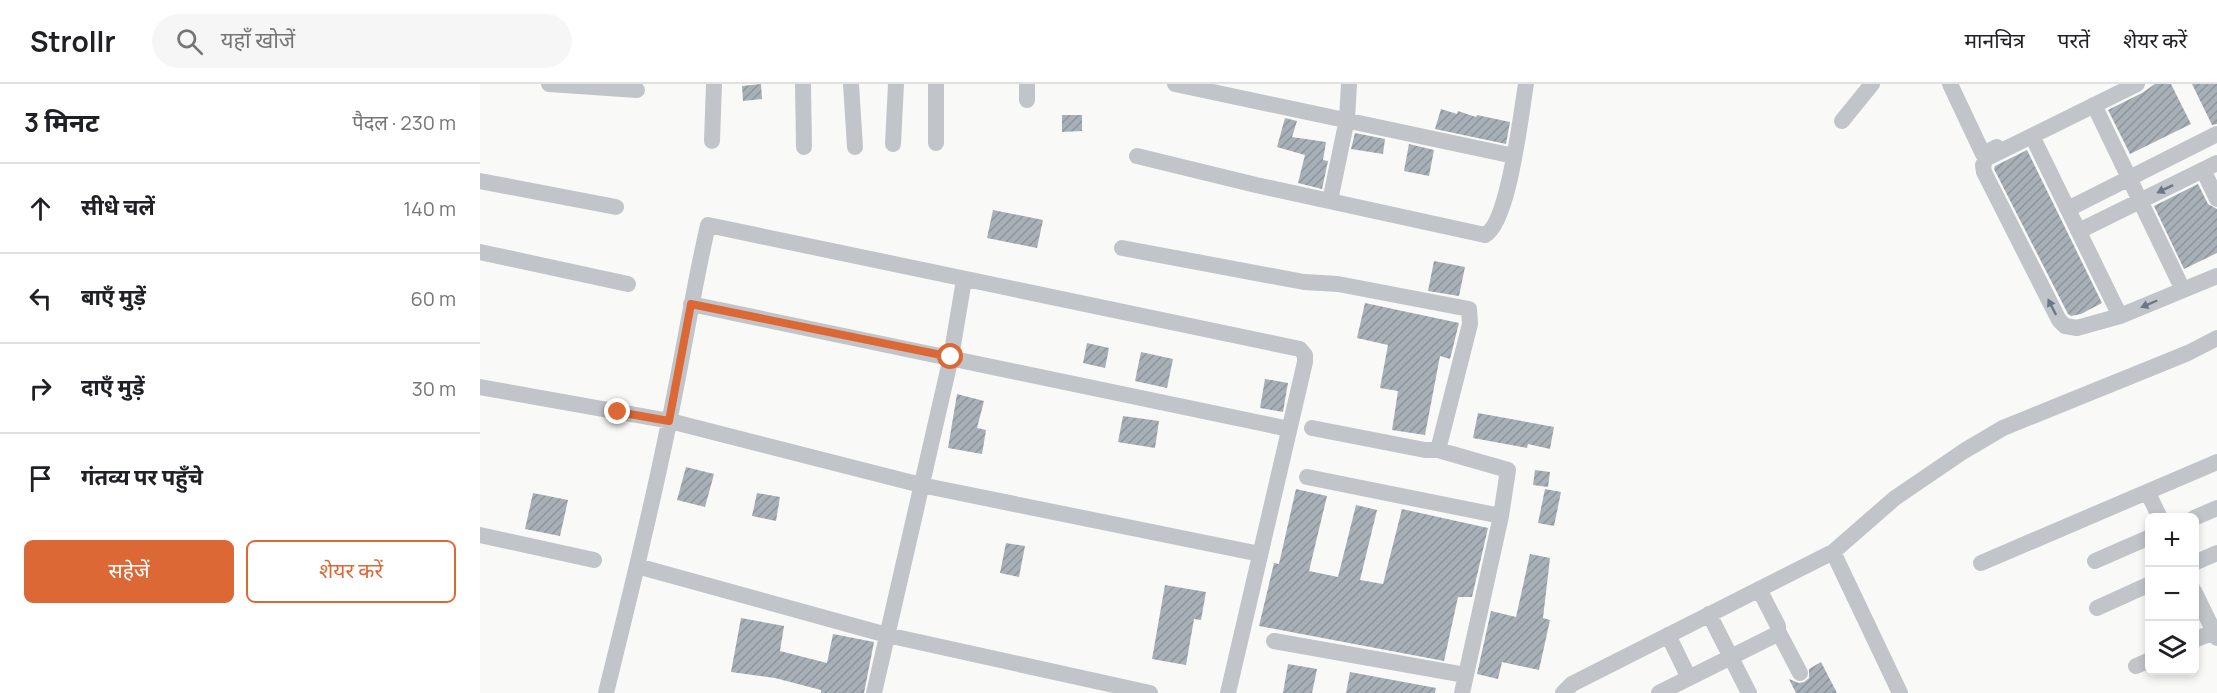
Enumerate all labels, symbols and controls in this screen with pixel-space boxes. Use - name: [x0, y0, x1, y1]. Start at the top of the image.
- search box: [152, 14, 572, 68]
- text: Strollr: [30, 22, 116, 60]
- icon: search: [173, 25, 206, 58]
- text: यहाँ खोजें: [221, 25, 295, 55]
- text: मानचित्र: [1965, 26, 2025, 54]
- text: परतें: [2058, 26, 2090, 54]
- text: शेयर करें: [2123, 26, 2187, 54]
- text: 3 मिनट: [24, 104, 99, 140]
- text: पैदल · 230 m: [352, 109, 456, 136]
- one-way arrow: [2156, 184, 2173, 194]
- icon: ahead: [24, 192, 57, 225]
- text: सीधे चलें: [81, 192, 155, 222]
- text: 140 m: [403, 195, 456, 222]
- icon: left: [24, 282, 57, 315]
- text: बाएँ मुड़ें: [81, 282, 146, 312]
- text: 60 m: [410, 285, 456, 312]
- one-way arrow: [2048, 299, 2057, 316]
- one-way arrow: [2140, 300, 2158, 309]
- route start: [937, 343, 963, 369]
- icon: right: [24, 372, 57, 405]
- text: दाएँ मुड़ें: [81, 372, 144, 402]
- text: 30 m: [412, 375, 456, 402]
- route end: [604, 398, 630, 424]
- icon: arrive: [24, 462, 57, 495]
- text: गंतव्य पर पहुँचे: [81, 462, 203, 492]
- map controls: [2145, 513, 2199, 675]
- button: +: [2145, 513, 2199, 567]
- button: सहेजें: [24, 540, 234, 603]
- button: शेयर करें: [246, 540, 456, 603]
- button: −: [2145, 567, 2199, 621]
- button: layers: [2145, 621, 2199, 675]

